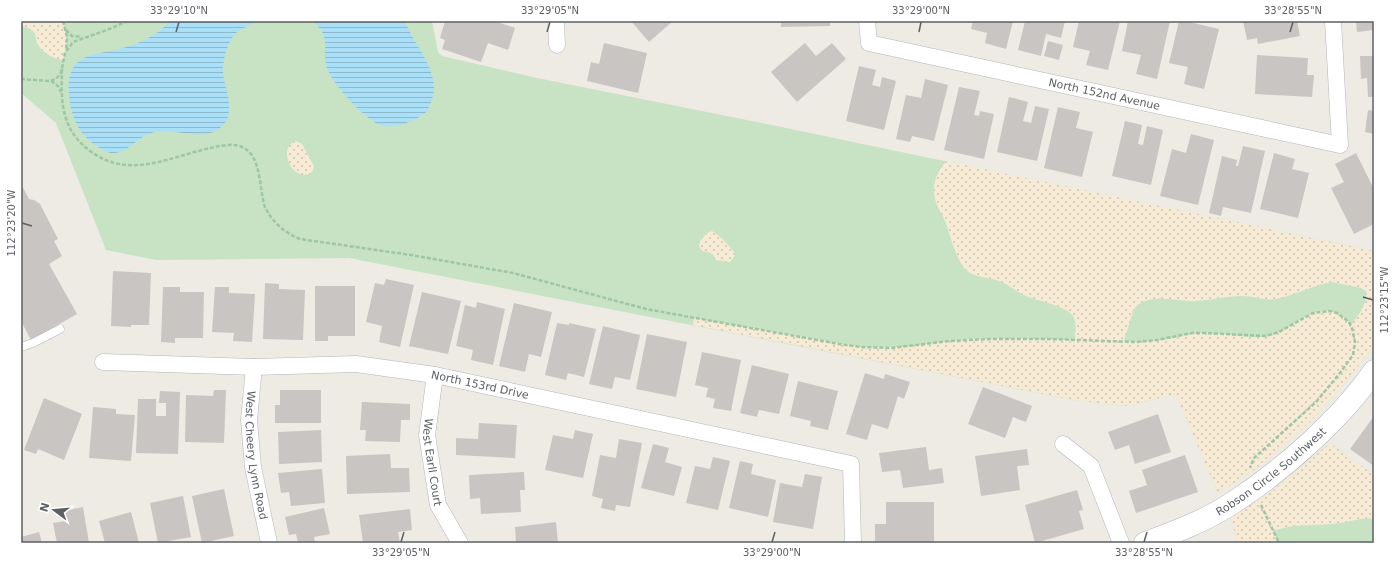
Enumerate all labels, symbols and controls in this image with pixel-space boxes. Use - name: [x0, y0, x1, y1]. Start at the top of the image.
- text: 33°29'10"N: [150, 5, 208, 16]
- text: 33°29'05"N: [521, 5, 579, 16]
- text: 33°29'00"N: [892, 5, 950, 16]
- text: 33°28'55"N: [1264, 5, 1322, 16]
- street label: North 152nd Avenue: [1048, 76, 1162, 112]
- text: 112°23'20"W: [6, 190, 17, 256]
- text: 112°23'15"W: [1379, 267, 1390, 333]
- street label: North 153rd Drive: [430, 368, 530, 401]
- street label: West Cheery Lynn Road: [242, 390, 270, 521]
- street label: West Earll Court: [421, 417, 445, 508]
- street label: Robson Circle Southwest: [1213, 424, 1329, 518]
- north arrow: [34, 490, 74, 530]
- text: N: [37, 501, 52, 514]
- text: 33°29'05"N: [372, 547, 430, 558]
- text: 33°29'00"N: [743, 547, 801, 558]
- text: 33°28'55"N: [1115, 547, 1173, 558]

